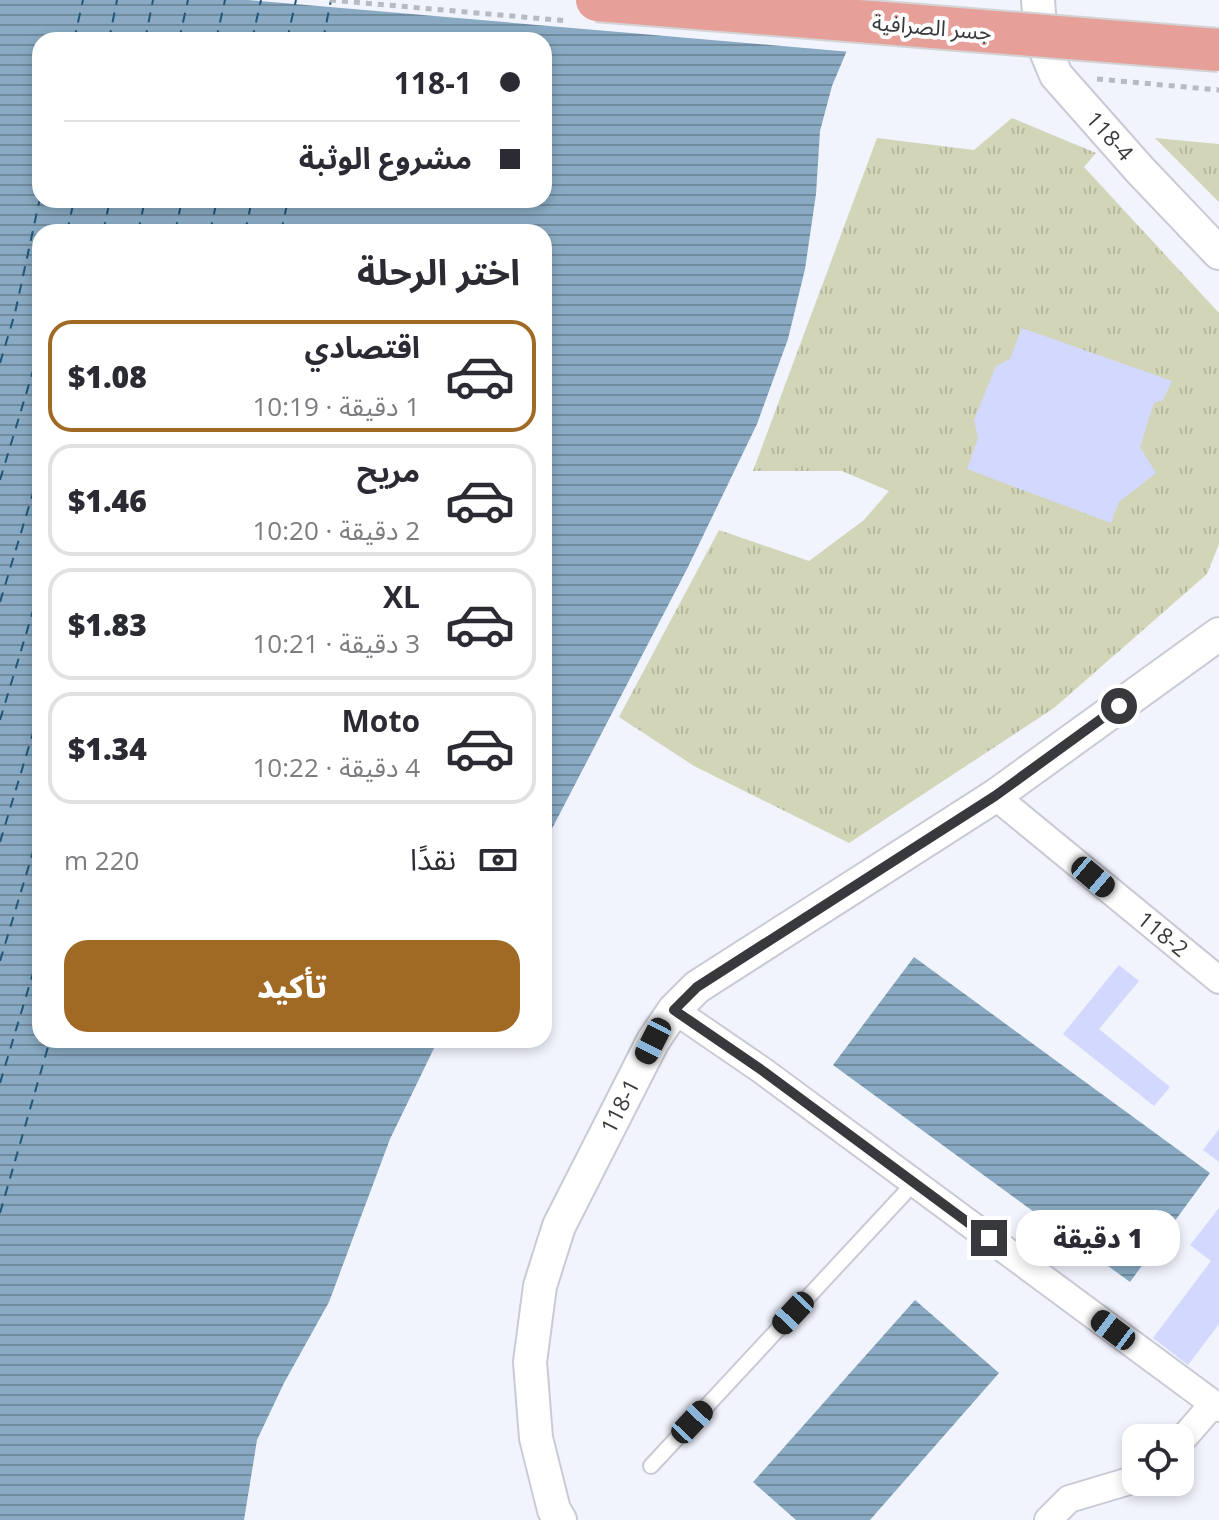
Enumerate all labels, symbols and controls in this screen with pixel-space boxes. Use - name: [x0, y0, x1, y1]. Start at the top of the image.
- street label: جسر الصرافية: [871, 6, 993, 46]
- text: 118-1: [394, 62, 472, 103]
- street label: 118-4: [1080, 104, 1141, 167]
- text: مشروع الوثبة: [299, 137, 472, 178]
- text: اختر الرحلة: [357, 247, 520, 296]
- text: اقتصادي: [305, 326, 420, 367]
- icon: car: [444, 340, 516, 412]
- text: $1.08: [68, 356, 147, 397]
- text: 1 دقيقة · 10:19: [253, 388, 420, 424]
- text: مريح: [357, 450, 420, 491]
- icon: car: [444, 464, 516, 536]
- text: $1.46: [68, 480, 147, 521]
- text: 2 دقيقة · 10:20: [253, 512, 420, 548]
- text: XL: [383, 576, 420, 617]
- icon: car: [444, 588, 516, 660]
- text: $1.83: [68, 604, 147, 645]
- text: 3 دقيقة · 10:21: [253, 625, 420, 661]
- route start: [1101, 688, 1137, 724]
- text: Moto: [342, 700, 420, 741]
- icon: car: [444, 712, 516, 784]
- text: $1.34: [68, 728, 147, 769]
- text: 4 دقيقة · 10:22: [253, 749, 420, 785]
- text: نقدًا: [410, 838, 456, 879]
- icon: cash: [476, 838, 520, 882]
- text: 220 m: [64, 842, 139, 878]
- car: [1067, 852, 1119, 902]
- street label: 118-2: [1132, 904, 1195, 963]
- button: تأكيد: [64, 940, 520, 1032]
- car: [631, 1014, 675, 1068]
- street label: 118-1: [593, 1073, 646, 1138]
- callout: 1 دقيقة: [1017, 1210, 1181, 1266]
- route end: [971, 1220, 1007, 1256]
- text: 1 دقيقة: [1053, 1220, 1143, 1256]
- car: [768, 1287, 818, 1339]
- car: [1087, 1306, 1139, 1354]
- car: [667, 1396, 717, 1448]
- map controls: [1122, 1424, 1194, 1496]
- button: locate: [1122, 1424, 1194, 1496]

